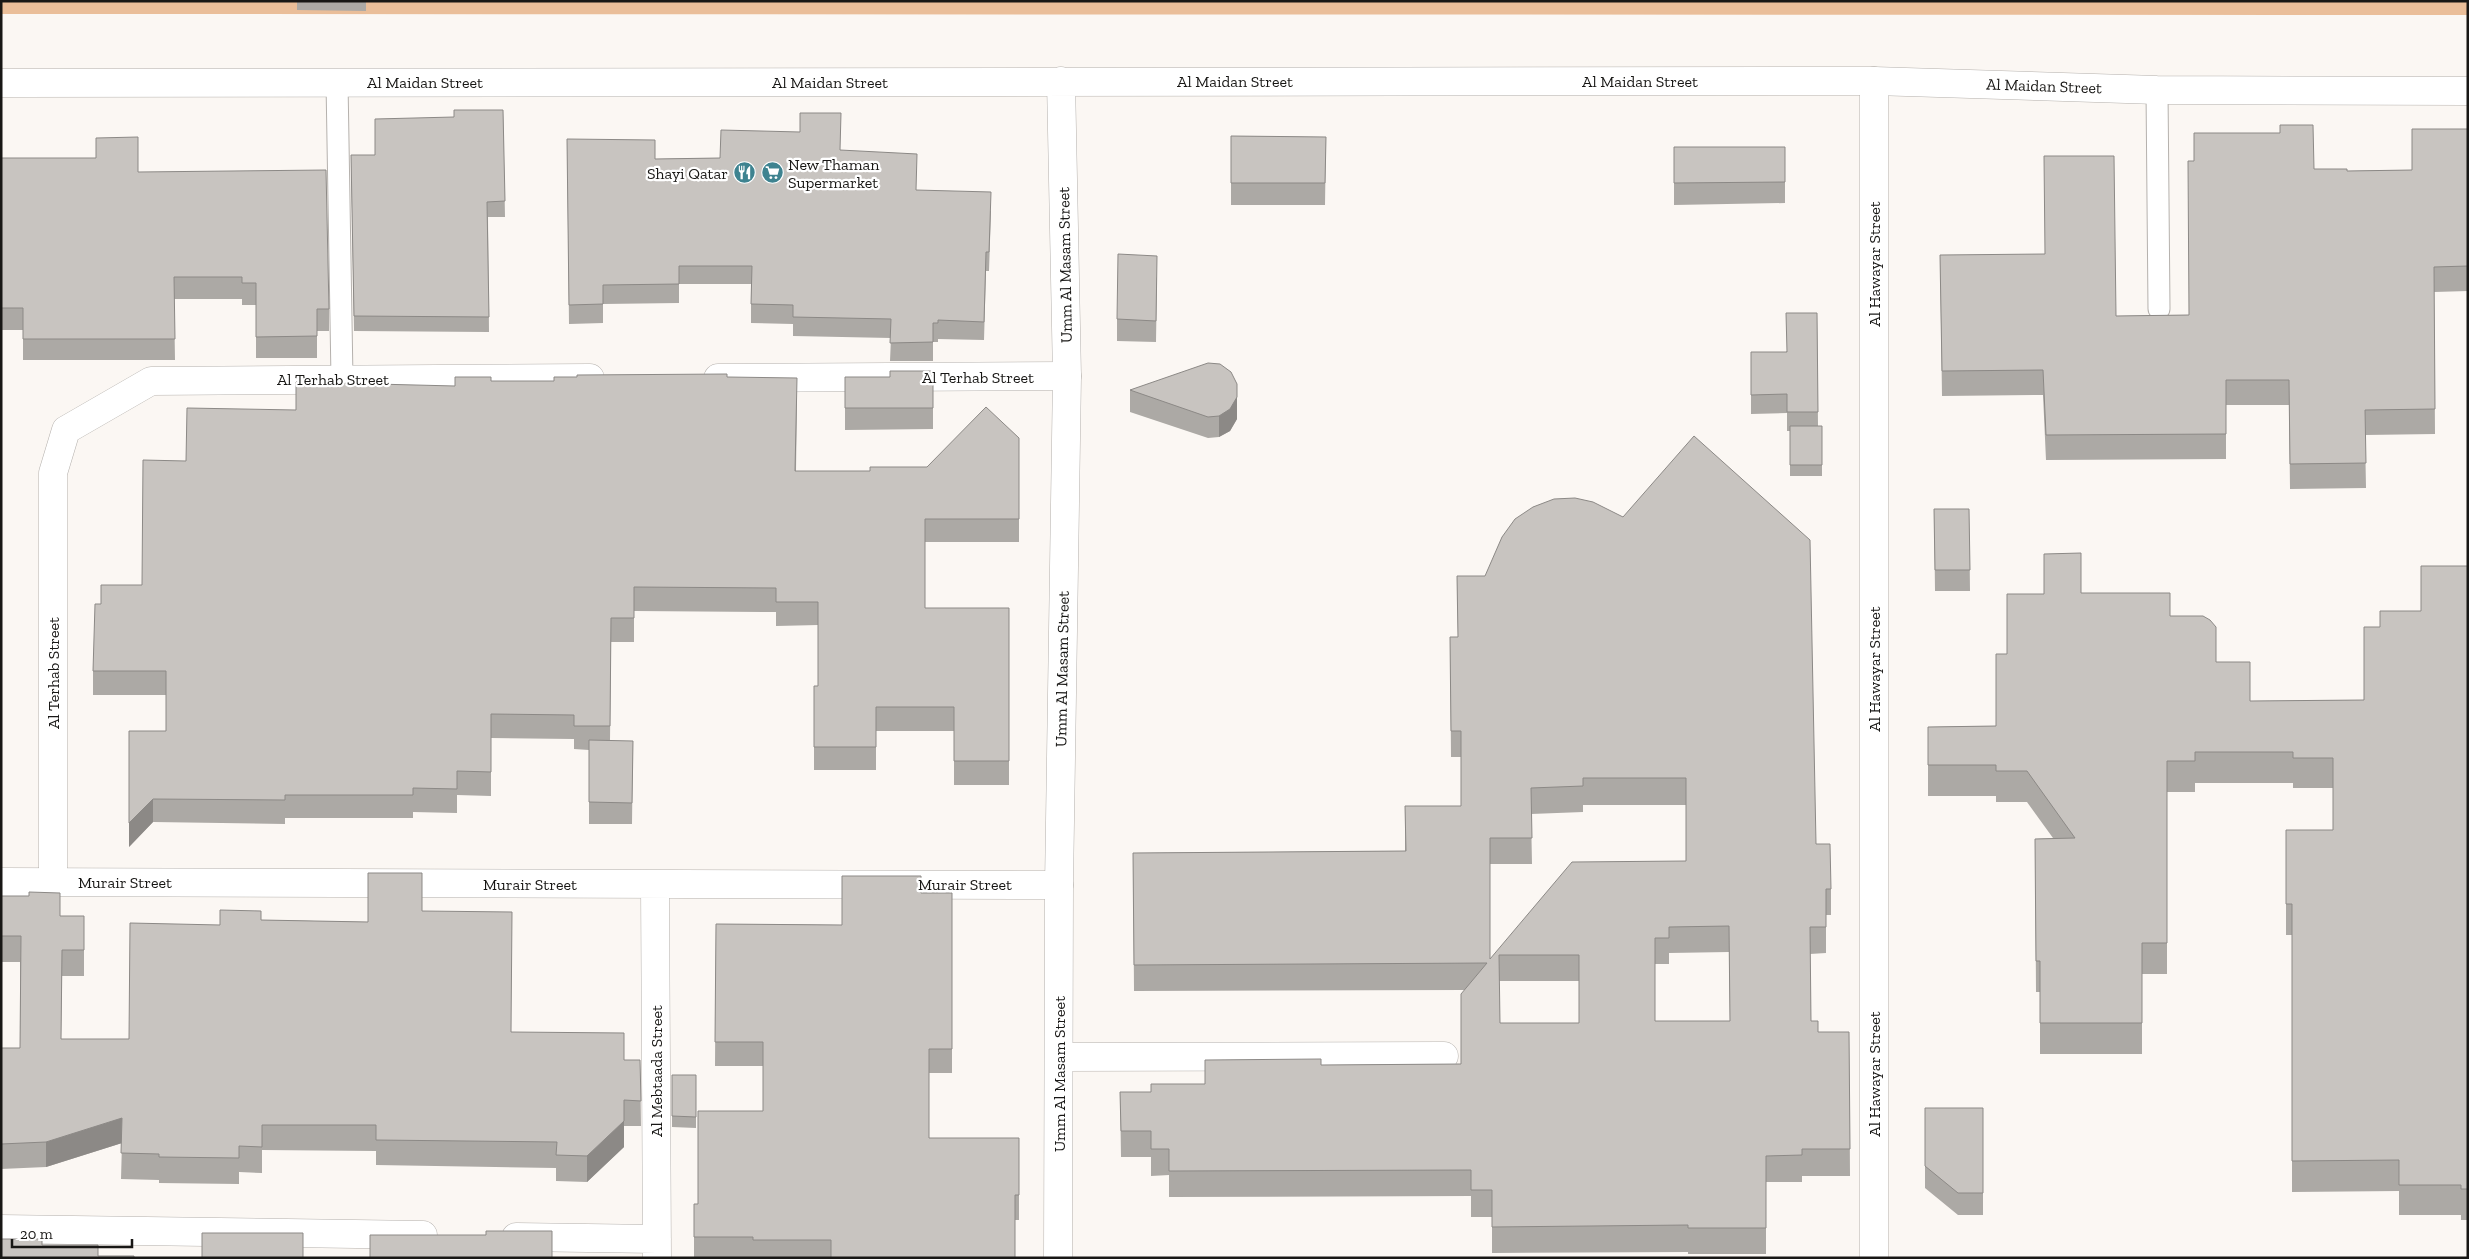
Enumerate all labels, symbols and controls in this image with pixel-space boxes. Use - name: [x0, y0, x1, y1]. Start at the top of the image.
- street label: Al Maidan Street: [1177, 72, 1293, 91]
- street label: Al Maidan Street: [1582, 72, 1698, 91]
- street label: Al Maidan Street: [367, 73, 483, 92]
- street label: Al Maidan Street: [772, 73, 888, 92]
- street label: Al Maidan Street: [1986, 74, 2102, 98]
- place label: New Thaman Supermarket: [788, 155, 880, 192]
- restaurant icon: Shayi Qatar: [732, 161, 756, 185]
- supermarket icon: New Thaman Supermarket: [760, 161, 784, 185]
- place label: Shayi Qatar: [647, 164, 728, 183]
- street label: Umm Al Masam Street: [1054, 187, 1076, 343]
- street label: Al Hawayar Street: [1865, 201, 1884, 327]
- street label: Al Terhab Street: [922, 368, 1034, 387]
- street label: Al Terhab Street: [277, 370, 389, 389]
- street label: Umm Al Masam Street: [1051, 591, 1073, 747]
- street label: Al Hawayar Street: [1865, 606, 1884, 732]
- street label: Al Terhab Street: [44, 617, 63, 729]
- street label: Murair Street: [78, 873, 172, 892]
- street label: Murair Street: [483, 875, 577, 894]
- street label: Murair Street: [918, 875, 1012, 894]
- street label: Umm Al Masam Street: [1050, 996, 1069, 1152]
- street label: Al Mebtaada Street: [647, 1005, 666, 1137]
- street label: Al Hawayar Street: [1865, 1011, 1884, 1137]
- scale bar: [12, 1216, 132, 1248]
- text: 20 m: [20, 1225, 53, 1243]

